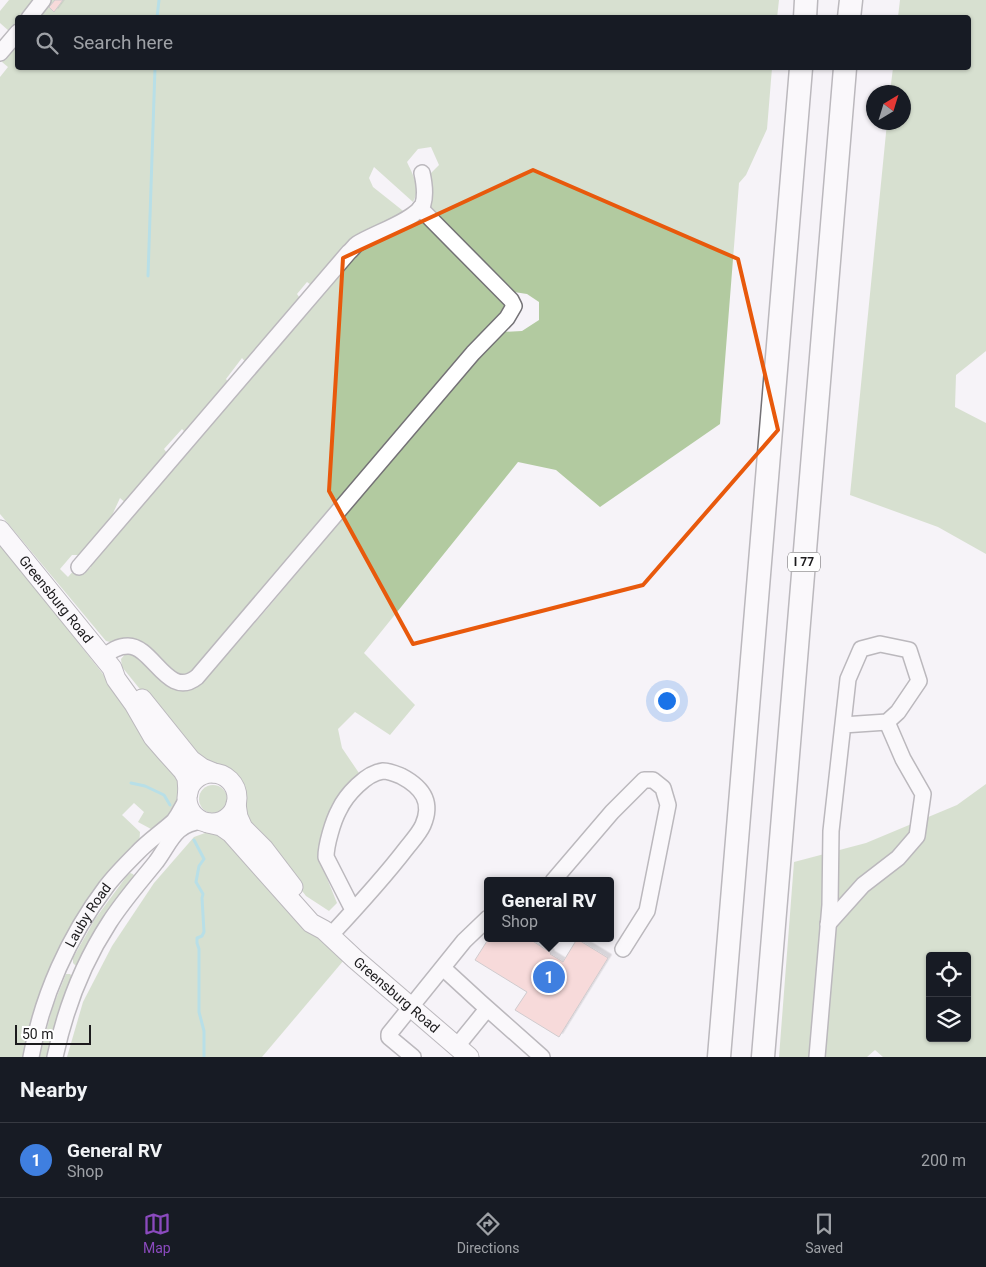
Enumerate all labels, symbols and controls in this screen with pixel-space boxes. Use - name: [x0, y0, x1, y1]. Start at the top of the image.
- search box: [15, 15, 971, 70]
- icon: search: [33, 29, 61, 57]
- text: Search here: [73, 31, 173, 54]
- north arrow: [866, 85, 911, 130]
- street label: Greensburg Road: [16, 552, 96, 646]
- road number: I 77: [788, 552, 820, 572]
- your location: [654, 688, 680, 714]
- popup: [484, 877, 614, 942]
- street label: Lauby Road: [62, 880, 114, 950]
- text: General RV: [501, 889, 597, 912]
- text: Shop: [501, 912, 538, 931]
- map controls: [926, 952, 971, 1042]
- button: locate: [926, 952, 971, 997]
- street label: Greensburg Road: [351, 954, 443, 1036]
- pin: 1: [533, 958, 565, 996]
- button: layers: [926, 997, 971, 1042]
- scale bar: [15, 1022, 91, 1045]
- text: 50 m: [22, 1026, 54, 1042]
- text: Nearby: [20, 1078, 87, 1102]
- text: General RV: [67, 1139, 162, 1162]
- text: 1: [31, 1151, 41, 1170]
- text: 200 m: [921, 1151, 966, 1170]
- text: Shop: [67, 1162, 103, 1181]
- tab: Map: [143, 1210, 171, 1256]
- tab: Directions: [457, 1210, 520, 1256]
- tab: Saved: [805, 1210, 843, 1256]

